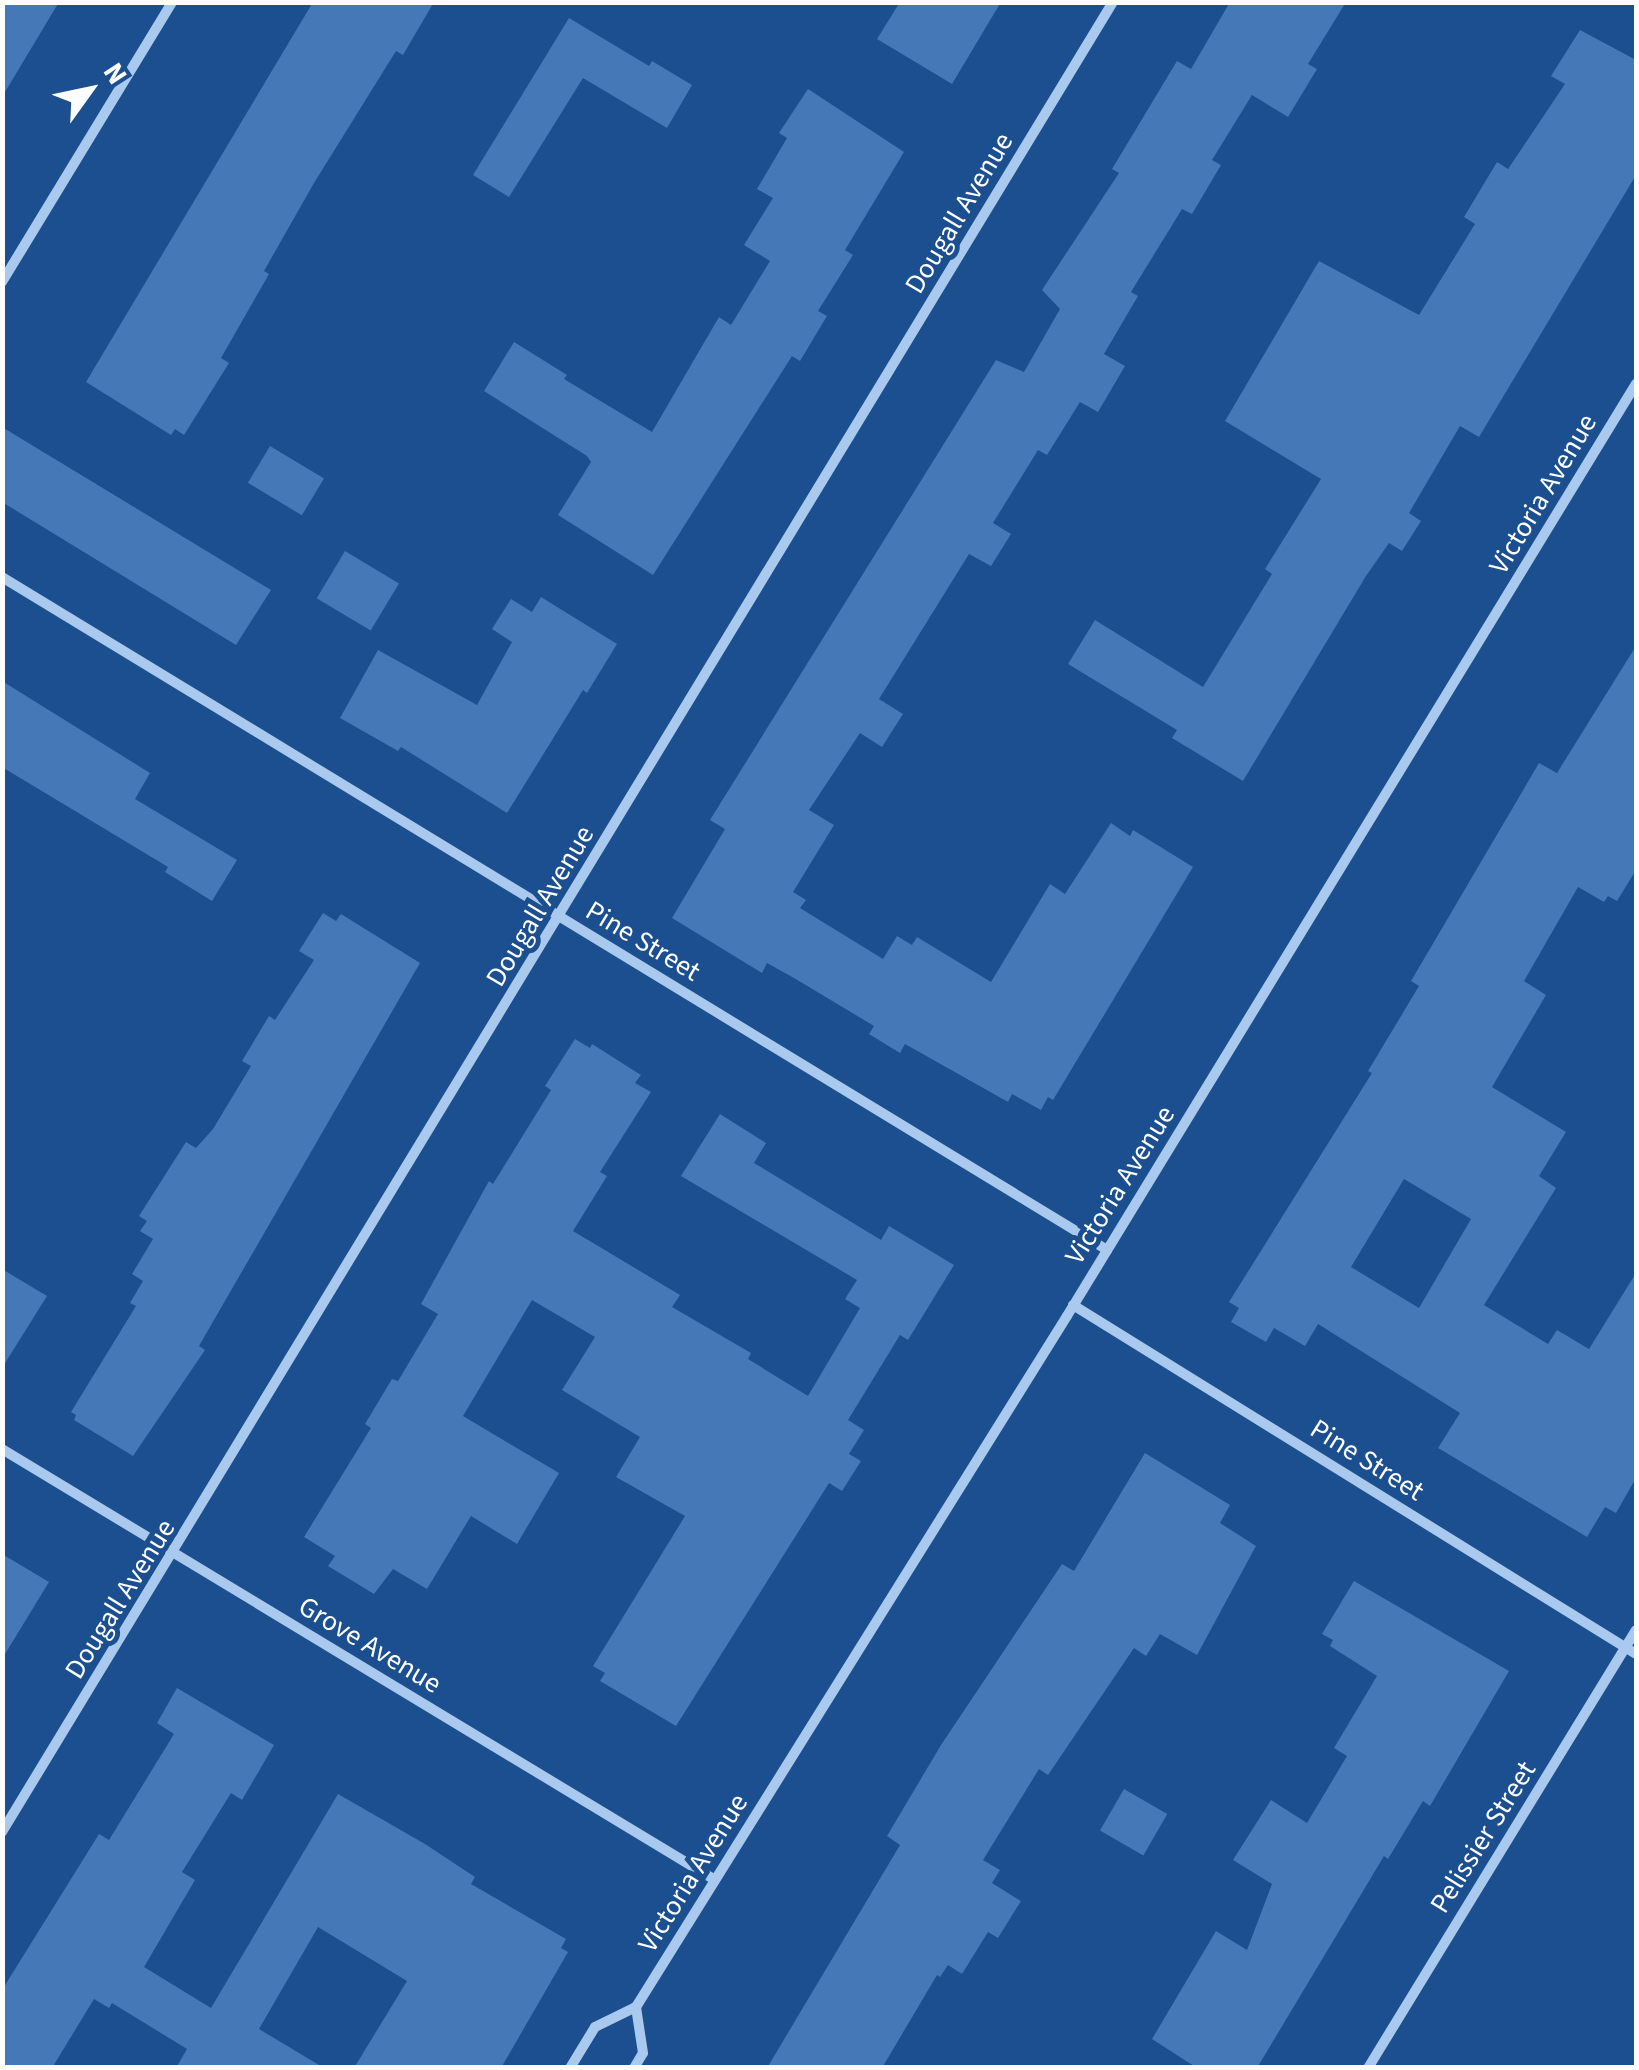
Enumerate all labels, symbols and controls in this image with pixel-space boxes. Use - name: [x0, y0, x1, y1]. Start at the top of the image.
- north arrow: [40, 40, 140, 140]
- text: N: [93, 55, 137, 92]
- street label: Dougall Avenue: [898, 127, 1020, 299]
- street label: Victoria Avenue: [1482, 408, 1604, 580]
- street label: Dougall Avenue: [479, 820, 601, 992]
- street label: Pine Street: [580, 894, 706, 988]
- street label: Victoria Avenue: [1058, 1099, 1182, 1271]
- street label: Pine Street: [1304, 1412, 1430, 1508]
- street label: Dougall Avenue: [58, 1513, 182, 1685]
- street label: Grove Avenue: [293, 1589, 447, 1701]
- street label: Pelissier Street: [1423, 1755, 1543, 1919]
- street label: Victoria Avenue: [631, 1787, 755, 1959]

